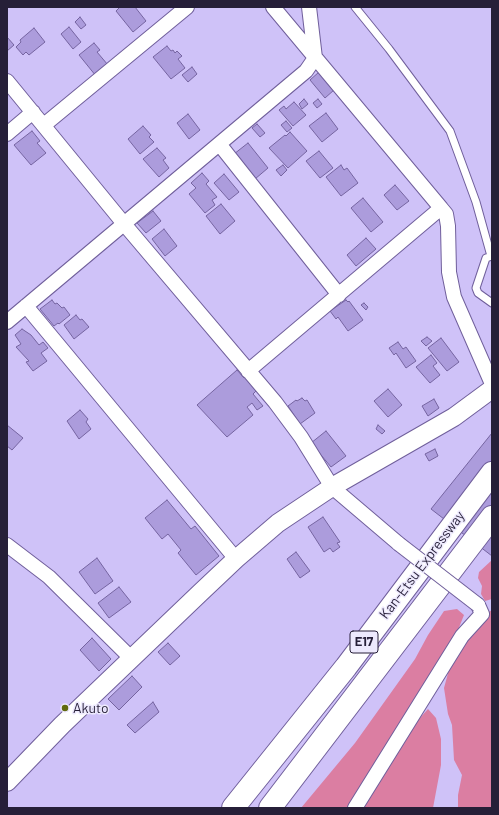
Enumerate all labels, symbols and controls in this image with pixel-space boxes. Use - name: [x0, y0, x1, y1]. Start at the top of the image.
- street label: Kan-Etsu Expressway: [376, 508, 468, 622]
- road number: E17: [350, 631, 378, 653]
- place label: Akuto: [73, 700, 109, 716]
- marker: Akuto: [60, 703, 70, 713]

